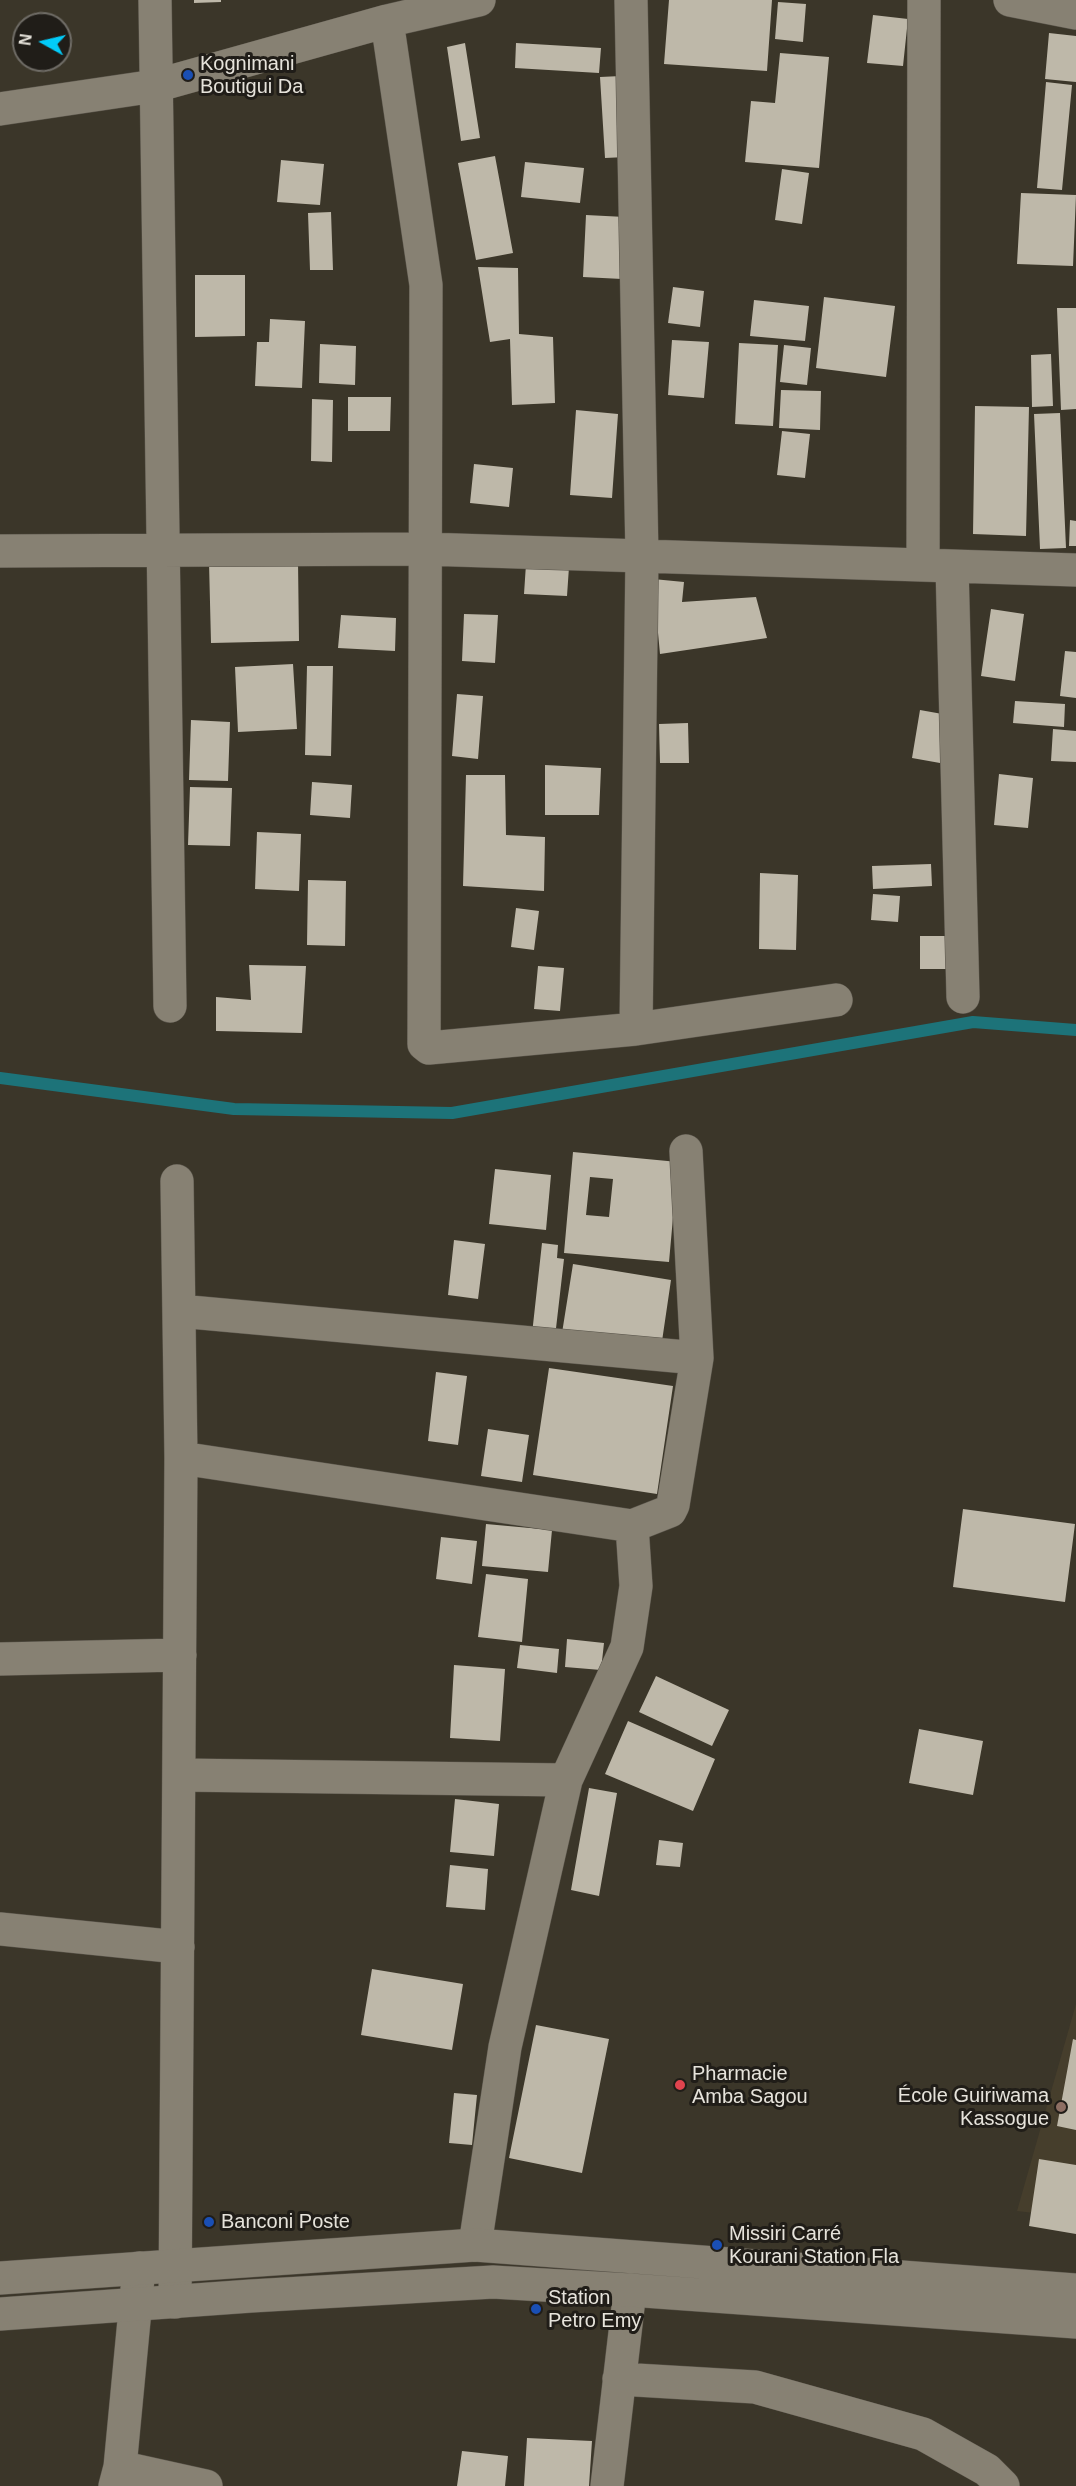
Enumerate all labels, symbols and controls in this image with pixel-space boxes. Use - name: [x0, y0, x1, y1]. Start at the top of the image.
- north arrow: [12, 12, 72, 72]
- text: N: [16, 33, 35, 47]
- place label: Kognimani Boutigui Da: [200, 52, 303, 99]
- marker: Kognimani Boutigui Da: [181, 68, 195, 82]
- place label: Pharmacie Amba Sagou: [692, 2062, 808, 2109]
- marker: Pharmacie Amba Sagou: [673, 2078, 687, 2092]
- place label: École Guiriwama Kassogue: [898, 2084, 1049, 2131]
- marker: École Guiriwama Kassogue: [1054, 2100, 1068, 2114]
- place label: Banconi Poste: [221, 2210, 350, 2234]
- marker: Banconi Poste: [202, 2215, 216, 2229]
- place label: Missiri Carré Kourani Station Fla: [729, 2222, 899, 2269]
- marker: Missiri Carré Kourani Station Fla: [710, 2238, 724, 2252]
- place label: Station Petro Emy: [548, 2286, 641, 2333]
- marker: Station Petro Emy: [529, 2302, 543, 2316]

